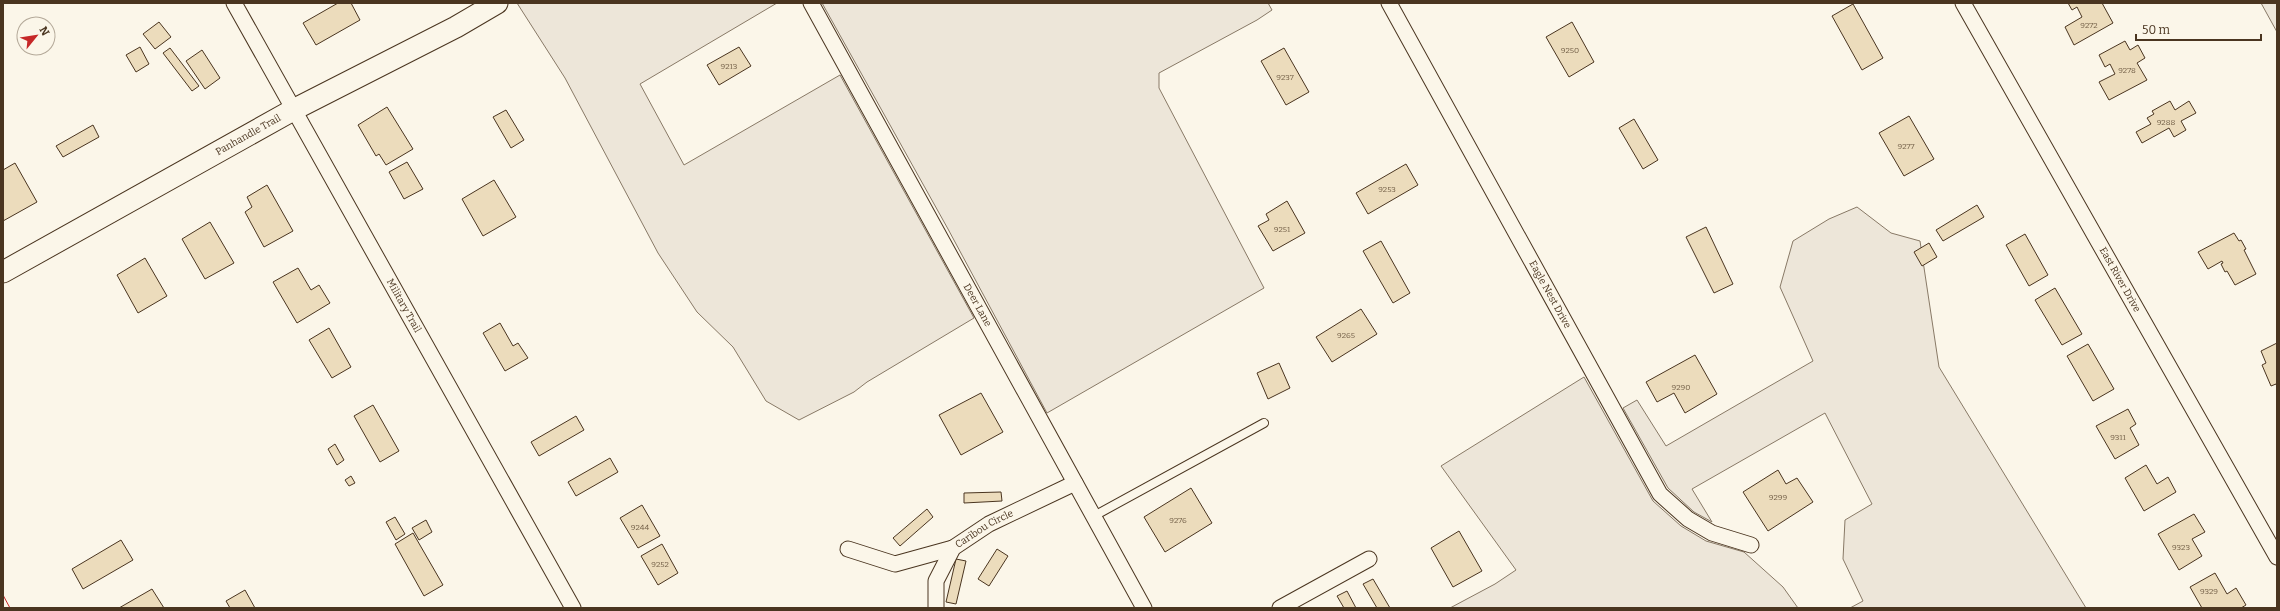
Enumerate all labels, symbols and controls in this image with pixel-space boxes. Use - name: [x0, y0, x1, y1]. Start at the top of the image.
- north arrow: [16, 16, 56, 56]
- scale bar: [2136, 16, 2261, 42]
- house number: 9272: [2080, 21, 2098, 30]
- text: 50 m: [2142, 23, 2171, 37]
- text: N: [36, 24, 52, 39]
- house number: 9250: [1561, 46, 1579, 55]
- house number: 9213: [721, 62, 738, 71]
- house number: 9278: [2118, 66, 2136, 75]
- house number: 9237: [1276, 73, 1294, 82]
- street label: Panhandle Trail: [214, 112, 283, 158]
- house number: 9288: [2157, 118, 2176, 127]
- house number: 9277: [1897, 142, 1915, 151]
- house number: 9253: [1378, 185, 1396, 194]
- house number: 9251: [1274, 225, 1291, 234]
- street label: East River Drive: [2097, 245, 2143, 314]
- street label: Eagle Nest Drive: [1526, 259, 1573, 331]
- street label: Military Trail: [384, 277, 424, 335]
- street label: Deer Lane: [961, 282, 994, 329]
- house number: 9265: [1337, 331, 1355, 340]
- house number: 9290: [1672, 383, 1690, 392]
- house number: 9311: [2110, 433, 2127, 442]
- house number: 9299: [1769, 493, 1788, 502]
- street label: Caribou Circle: [953, 507, 1015, 551]
- house number: 9276: [1169, 516, 1187, 525]
- house number: 9244: [631, 523, 650, 532]
- house number: 9323: [2172, 543, 2190, 552]
- house number: 9252: [651, 560, 669, 569]
- house number: 9329: [2200, 587, 2218, 596]

